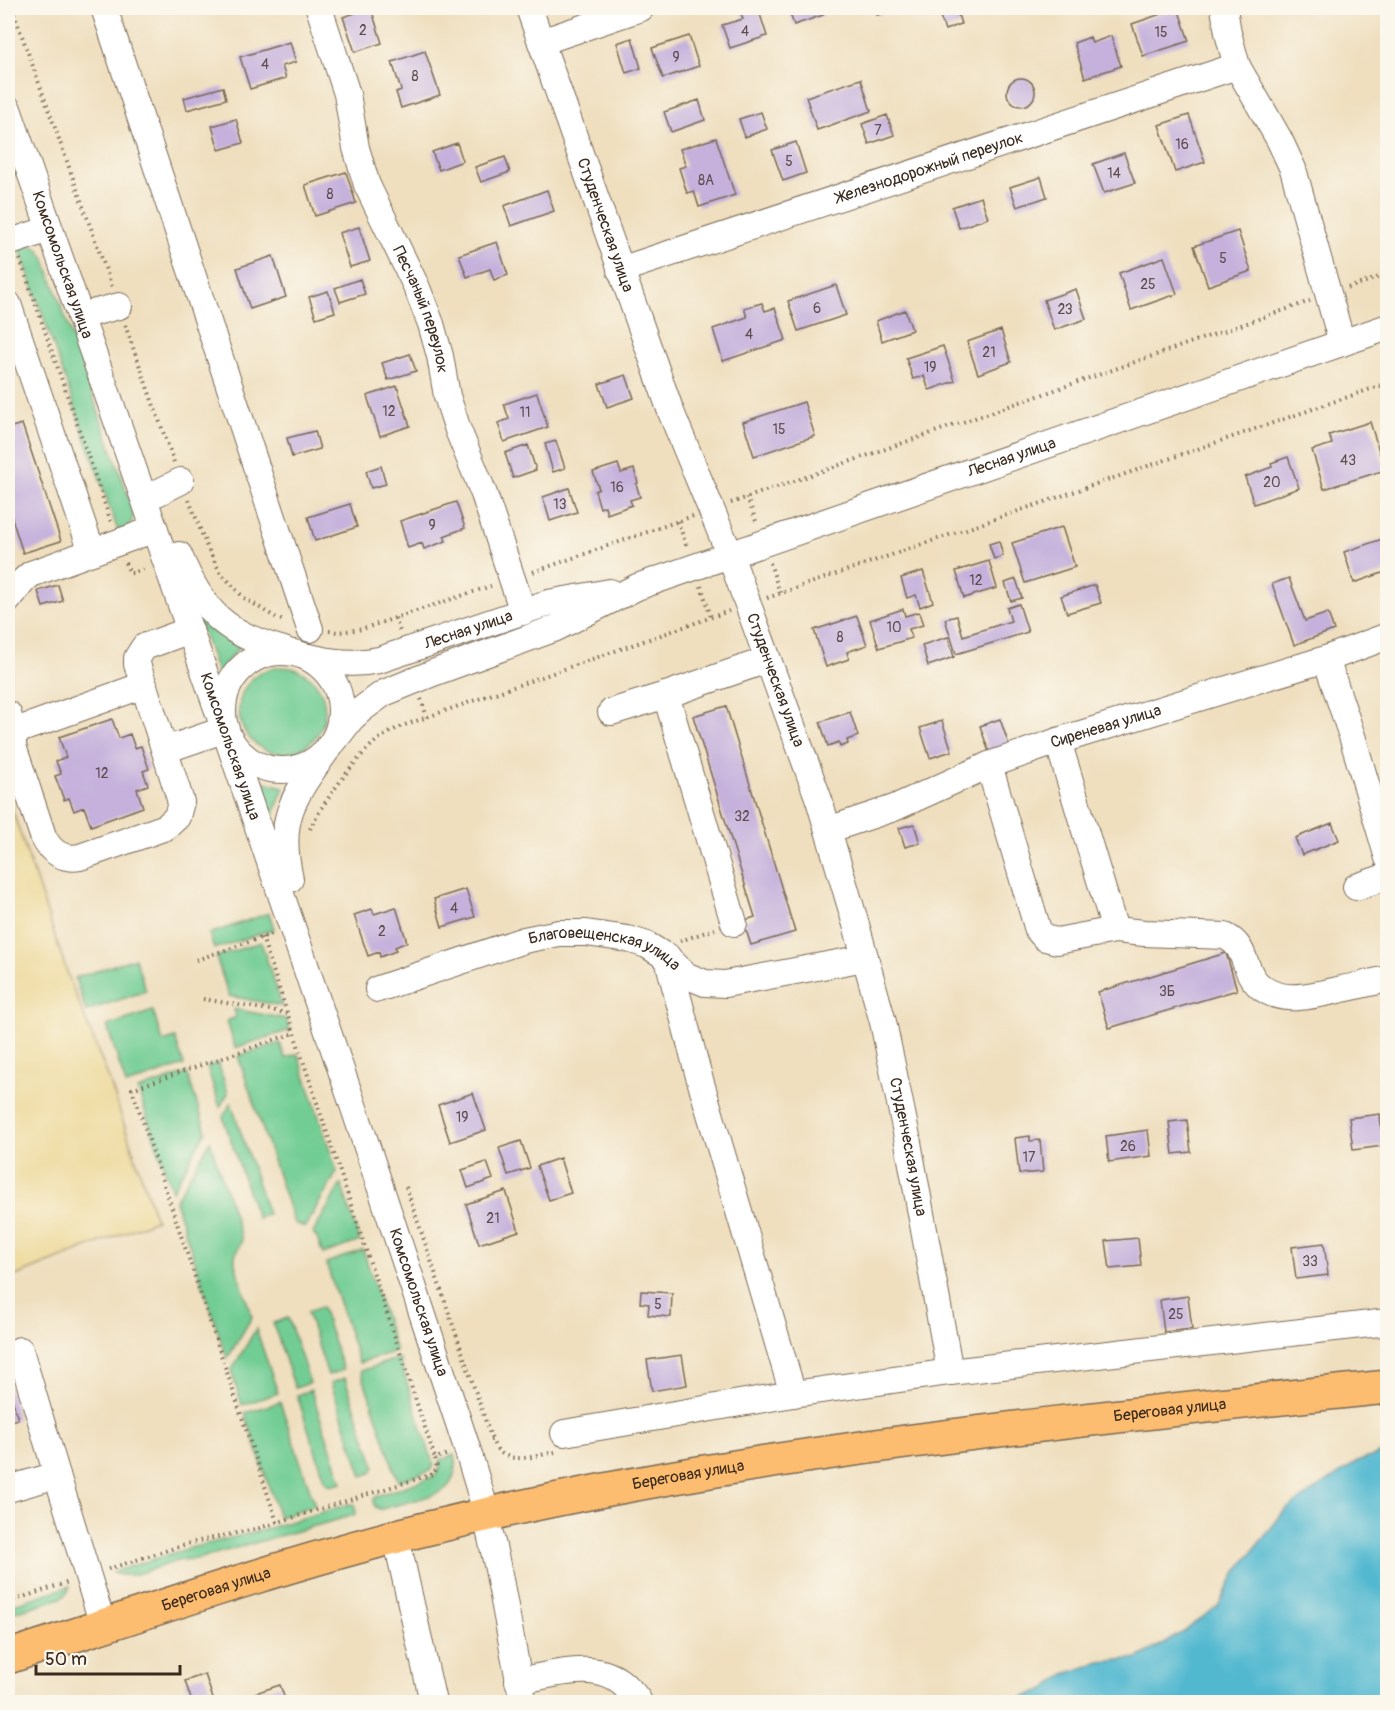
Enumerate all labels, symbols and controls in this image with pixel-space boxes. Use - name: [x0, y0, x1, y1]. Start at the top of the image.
- house number: 2: [359, 22, 367, 39]
- house number: 4: [741, 23, 749, 40]
- house number: 15: [1154, 24, 1168, 41]
- house number: 9: [672, 49, 680, 66]
- house number: 4: [261, 56, 269, 73]
- house number: 8: [411, 68, 419, 85]
- house number: 7: [874, 122, 882, 139]
- street label: Железнодорожный переулок: [831, 127, 1026, 209]
- house number: 16: [1175, 136, 1189, 153]
- house number: 5: [785, 153, 793, 170]
- street label: Студенческая улица: [572, 155, 638, 295]
- house number: 14: [1107, 165, 1121, 182]
- house number: 8А: [698, 172, 714, 189]
- house number: 8: [326, 186, 334, 203]
- street label: Комсомольская улица: [27, 188, 97, 341]
- street label: Песчаный переулок: [388, 243, 453, 374]
- house number: 5: [1219, 250, 1227, 267]
- house number: 25: [1140, 276, 1156, 293]
- house number: 6: [813, 300, 821, 317]
- house number: 23: [1057, 301, 1073, 318]
- house number: 4: [745, 326, 753, 343]
- house number: 21: [982, 344, 996, 361]
- house number: 19: [924, 359, 936, 376]
- house number: 12: [382, 403, 396, 420]
- house number: 11: [520, 404, 530, 421]
- house number: 15: [772, 421, 786, 438]
- street label: Лесная улица: [964, 433, 1058, 482]
- house number: 43: [1340, 452, 1356, 469]
- house number: 20: [1263, 474, 1281, 491]
- house number: 16: [610, 479, 624, 496]
- house number: 13: [553, 496, 567, 513]
- house number: 9: [428, 517, 436, 534]
- house number: 12: [969, 572, 983, 589]
- street label: Лесная улица: [421, 606, 515, 654]
- street label: Студенческая улица: [742, 610, 809, 750]
- house number: 10: [886, 619, 902, 636]
- house number: 8: [836, 629, 844, 646]
- street label: Комсомольская улица: [195, 670, 265, 823]
- street label: Сиреневая улица: [1048, 700, 1164, 753]
- house number: 12: [95, 765, 109, 782]
- house number: 32: [734, 808, 750, 825]
- house number: 4: [450, 900, 458, 917]
- house number: 2: [378, 923, 386, 940]
- street label: Благовещенская улица: [527, 923, 685, 975]
- house number: 3Б: [1159, 983, 1175, 1000]
- street label: Студенческая улица: [885, 1076, 931, 1218]
- house number: 19: [456, 1109, 468, 1126]
- house number: 26: [1120, 1138, 1136, 1155]
- house number: 17: [1023, 1149, 1036, 1166]
- house number: 21: [486, 1210, 500, 1227]
- street label: Комсомольская улица: [385, 1226, 452, 1379]
- house number: 33: [1302, 1253, 1318, 1270]
- house number: 5: [654, 1296, 662, 1313]
- house number: 25: [1168, 1306, 1184, 1323]
- street label: Береговая улица: [1112, 1394, 1227, 1427]
- street label: Береговая улица: [631, 1456, 746, 1495]
- street label: Береговая улица: [159, 1563, 273, 1616]
- scale bar: [36, 1638, 180, 1676]
- text: 50 m: [45, 1648, 87, 1671]

